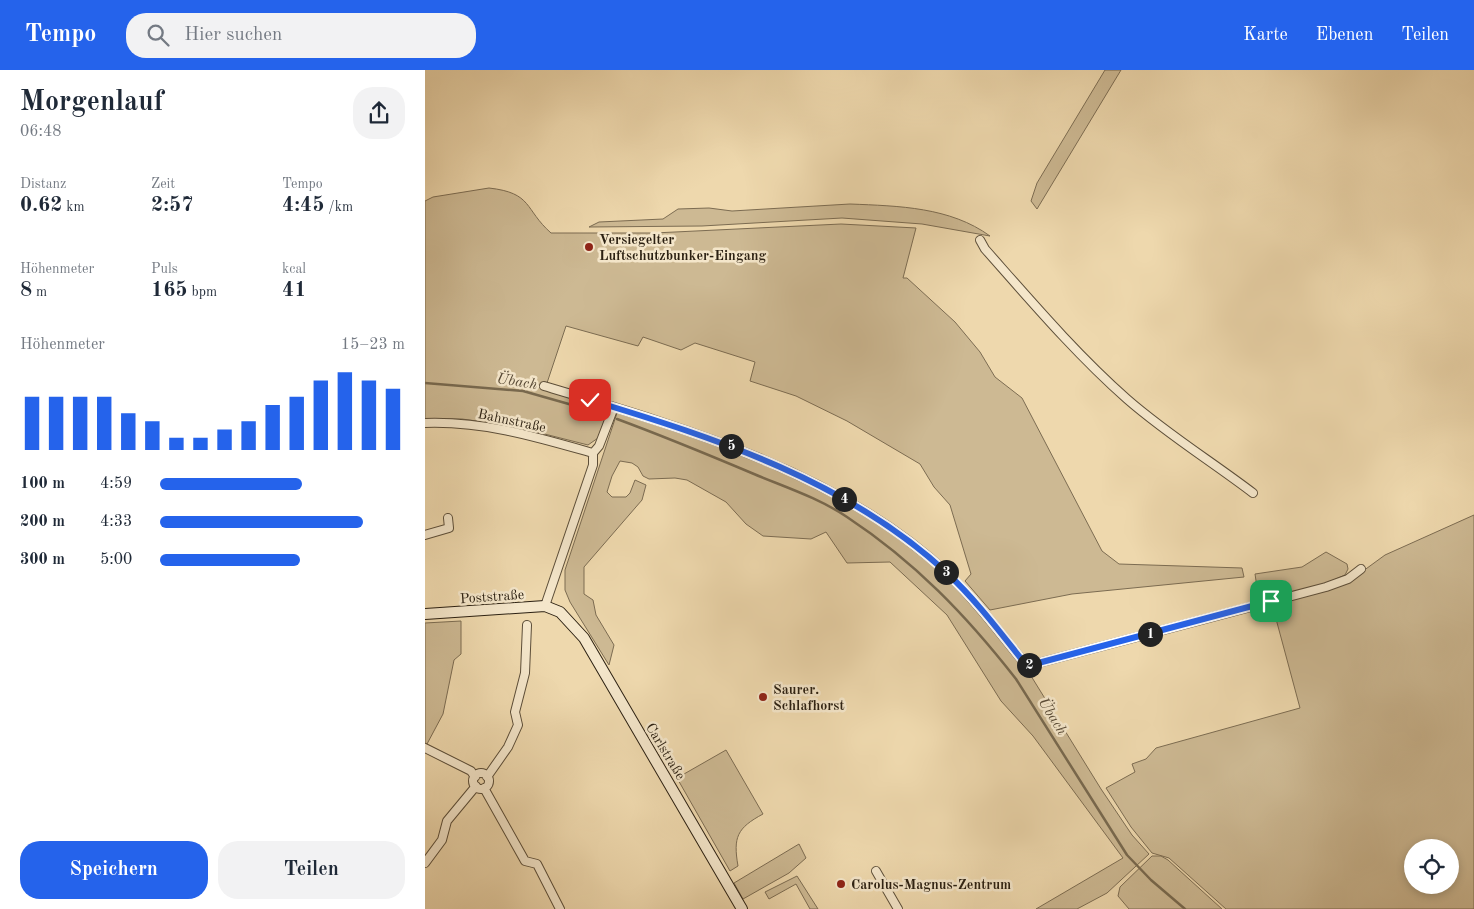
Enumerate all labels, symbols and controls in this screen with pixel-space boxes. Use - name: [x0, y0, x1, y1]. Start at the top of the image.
- search box: [126, 13, 476, 58]
- icon: search: [144, 21, 172, 49]
- text: Tempo: [25, 23, 96, 47]
- text: Hier suchen: [184, 26, 282, 45]
- text: Karte: [1243, 26, 1288, 44]
- text: Ebenen: [1316, 26, 1373, 44]
- text: Teilen: [1401, 26, 1449, 44]
- button: share: [353, 87, 405, 139]
- text: Morgenlauf: [20, 89, 164, 117]
- text: 06:48: [20, 124, 62, 140]
- text: Distanz: [20, 177, 66, 191]
- text: Zeit: [151, 177, 175, 191]
- text: Tempo: [282, 177, 323, 191]
- text: 0.62: [20, 195, 62, 216]
- text: 2:57: [151, 195, 193, 216]
- text: 4:45: [282, 195, 324, 216]
- text: km: [62, 200, 85, 214]
- text: /km: [324, 200, 353, 214]
- place label: Versiegelter Luftschutzbunker-Eingang: [599, 233, 767, 263]
- marker: Versiegelter Luftschutzbunker-Eingang: [583, 241, 595, 253]
- text: Höhenmeter: [20, 262, 94, 276]
- text: Puls: [151, 262, 178, 276]
- text: kcal: [282, 262, 306, 276]
- text: 8: [20, 280, 32, 301]
- text: 165: [151, 280, 188, 301]
- text: 41: [282, 280, 306, 301]
- text: m: [32, 285, 47, 299]
- text: bpm: [188, 285, 217, 299]
- text: Höhenmeter: [20, 337, 105, 353]
- text: 15–23 m: [341, 337, 405, 353]
- water label: Übach: [495, 369, 539, 393]
- pin: [569, 379, 611, 421]
- icon: check: [576, 386, 604, 414]
- street label: Bahnstraße: [476, 407, 547, 435]
- pin: 5: [719, 434, 743, 458]
- text: 5: [727, 439, 736, 453]
- text: 100 m: [20, 476, 65, 492]
- text: 4:59: [100, 476, 132, 492]
- pin: 4: [831, 486, 857, 512]
- text: 4: [840, 492, 849, 506]
- text: 200 m: [20, 514, 65, 530]
- text: 4:33: [100, 514, 132, 530]
- text: 300 m: [20, 552, 65, 568]
- text: 5:00: [100, 552, 132, 568]
- pin: 3: [933, 560, 959, 584]
- text: 3: [942, 565, 951, 579]
- pin: [1250, 580, 1292, 622]
- icon: arrive: [1257, 587, 1285, 615]
- street label: Poststraße: [460, 588, 525, 606]
- pin: 1: [1137, 622, 1163, 646]
- text: 1: [1146, 627, 1155, 641]
- pin: 2: [1017, 652, 1041, 678]
- text: 2: [1025, 658, 1034, 672]
- place label: Saurer. Schlafhorst: [773, 683, 844, 713]
- marker: Saurer. Schlafhorst: [757, 691, 769, 703]
- water label: Übach: [1034, 694, 1072, 738]
- street label: Carlstraße: [643, 721, 687, 782]
- map controls: [1404, 839, 1459, 894]
- button: locate: [1404, 839, 1459, 894]
- button: Speichern: [20, 841, 208, 899]
- button: Teilen: [218, 841, 405, 899]
- marker: Carolus-Magnus-Zentrum: [835, 878, 847, 890]
- place label: Carolus-Magnus-Zentrum: [851, 878, 1011, 892]

